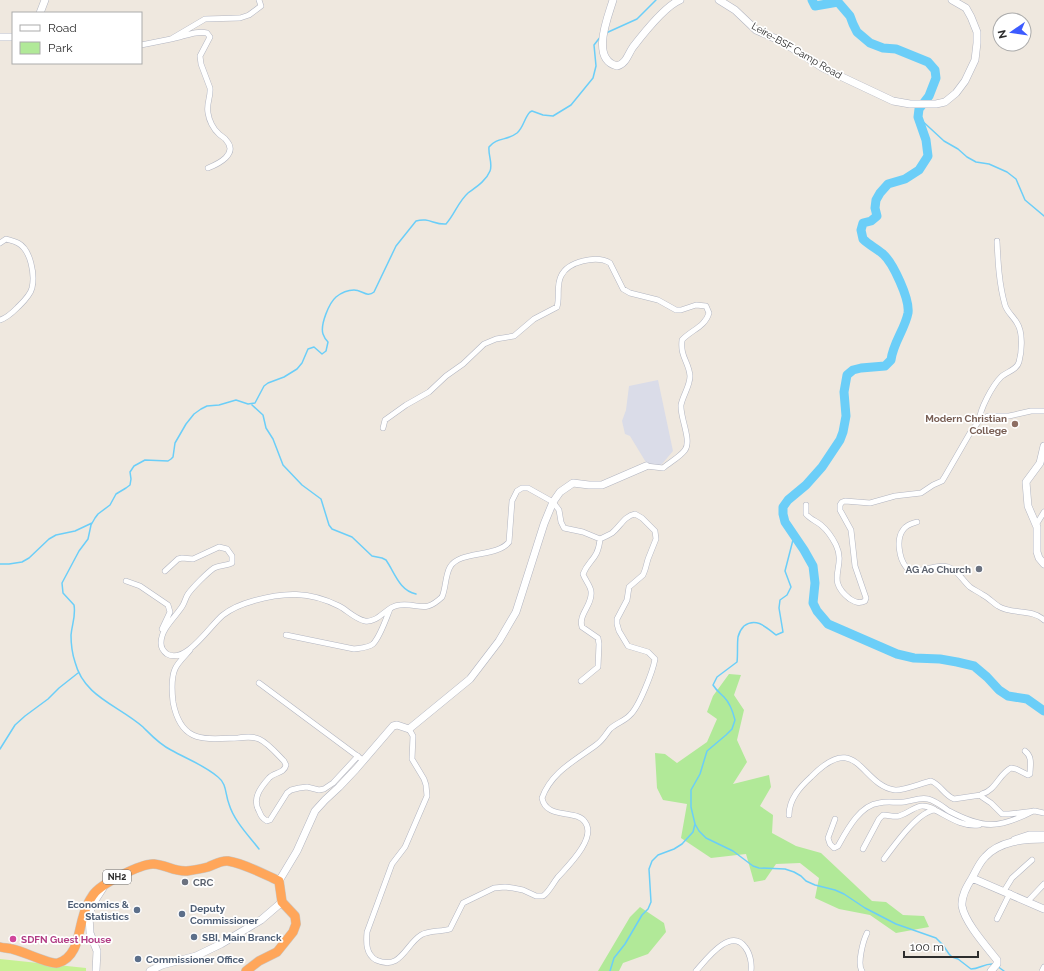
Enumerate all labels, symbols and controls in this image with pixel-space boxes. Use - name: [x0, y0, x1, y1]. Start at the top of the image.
- legend: [12, 12, 142, 64]
- north arrow: [992, 12, 1032, 52]
- street label: Leire-BSF Camp Road: [750, 20, 844, 81]
- text: Road: [48, 21, 77, 35]
- text: N: [995, 29, 1010, 40]
- text: Park: [48, 41, 73, 55]
- place label: Modern Christian College: [925, 413, 1007, 436]
- marker: Modern Christian College: [1010, 419, 1020, 429]
- place label: AG Ao Church: [906, 564, 971, 575]
- marker: AG Ao Church: [974, 564, 984, 574]
- road number: NH2: [103, 870, 131, 884]
- marker: CRC: [180, 877, 190, 887]
- place label: CRC: [193, 877, 213, 888]
- place label: Economics & Statistics: [67, 899, 130, 922]
- place label: Deputy Commissioner: [190, 903, 259, 926]
- marker: Economics & Statistics: [132, 905, 142, 915]
- marker: Deputy Commissioner: [177, 909, 187, 919]
- marker: SBI, Main Branck: [189, 932, 199, 942]
- place label: SBI, Main Branck: [202, 932, 282, 943]
- scale bar: [904, 933, 978, 959]
- marker: SDFN Guest House: [8, 934, 18, 944]
- place label: SDFN Guest House: [21, 934, 111, 945]
- text: 100 m: [910, 940, 944, 954]
- marker: Commissioner Office: [133, 954, 143, 964]
- place label: Commissioner Office: [146, 954, 244, 965]

